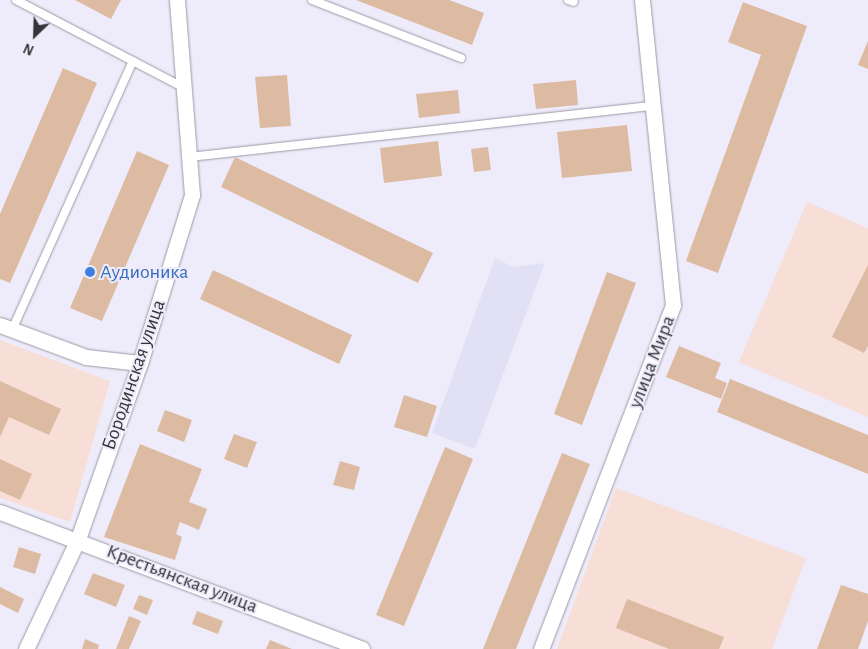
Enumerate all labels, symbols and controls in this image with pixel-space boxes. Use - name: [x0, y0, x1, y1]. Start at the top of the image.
- north arrow: [10, 10, 60, 60]
- text: N: [22, 40, 36, 57]
- place label: Аудионика: [100, 260, 188, 284]
- marker: Аудионика: [84, 266, 96, 278]
- street label: Бородинская улица: [97, 297, 171, 453]
- street label: улица Мира: [623, 312, 681, 412]
- street label: Крестьянская улица: [103, 539, 261, 619]

